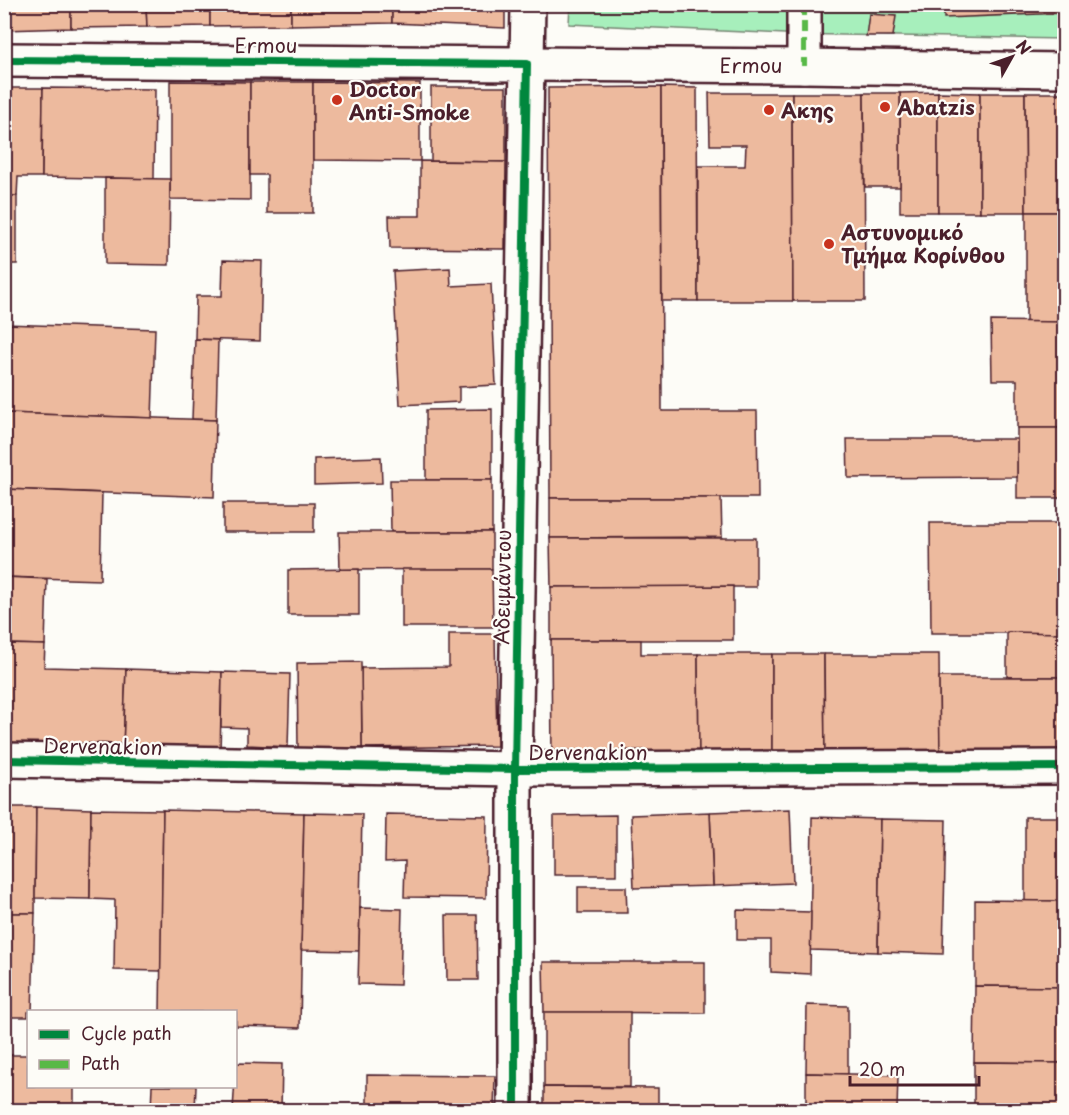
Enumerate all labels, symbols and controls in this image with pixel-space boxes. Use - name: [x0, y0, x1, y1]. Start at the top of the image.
- north arrow: [982, 27, 1042, 87]
- street label: Ermou: [235, 30, 297, 60]
- text: N: [1011, 34, 1038, 59]
- street label: Ermou: [720, 50, 782, 80]
- place label: Doctor Anti-Smoke: [349, 74, 470, 127]
- place label: Abatzis: [896, 92, 975, 122]
- marker: Doctor Anti-Smoke: [330, 93, 344, 107]
- place label: Ακης: [781, 95, 834, 125]
- marker: Abatzis: [878, 100, 892, 114]
- marker: Ακης: [762, 103, 776, 117]
- place label: Αστυνομικό Τμήμα Κορίνθου: [840, 217, 1005, 270]
- marker: Αστυνομικό Τμήμα Κορίνθου: [822, 237, 836, 251]
- street label: Αδειμάντου: [486, 529, 518, 645]
- street label: Dervenakion: [43, 730, 163, 762]
- street label: Dervenakion: [528, 737, 648, 767]
- legend: [27, 1010, 237, 1088]
- text: Cycle path: [81, 1019, 172, 1046]
- text: Path: [81, 1049, 120, 1076]
- scale bar: [850, 1049, 979, 1087]
- text: 20 m: [859, 1055, 905, 1082]

